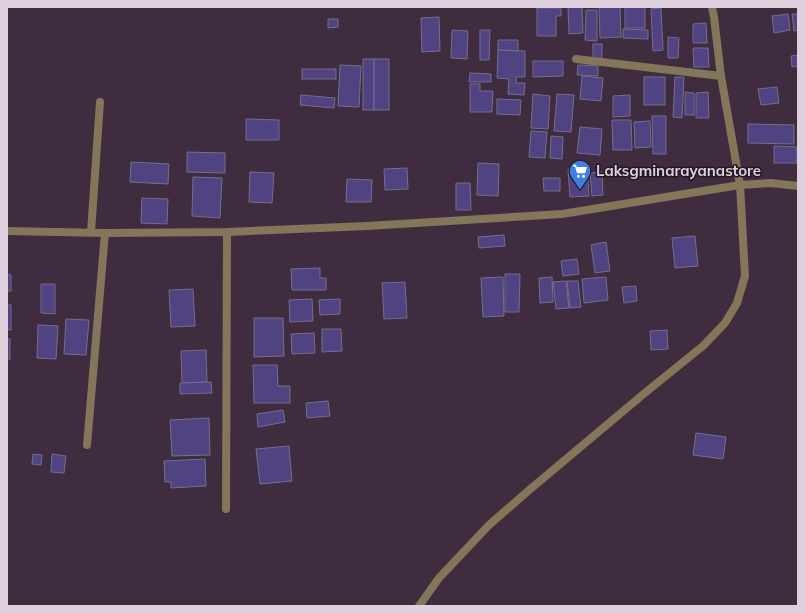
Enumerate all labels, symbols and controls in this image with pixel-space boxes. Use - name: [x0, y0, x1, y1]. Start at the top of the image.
- supermarket icon: Laksgminarayanastore: [567, 158, 593, 191]
- place label: Laksgminarayanastore: [596, 161, 761, 180]

